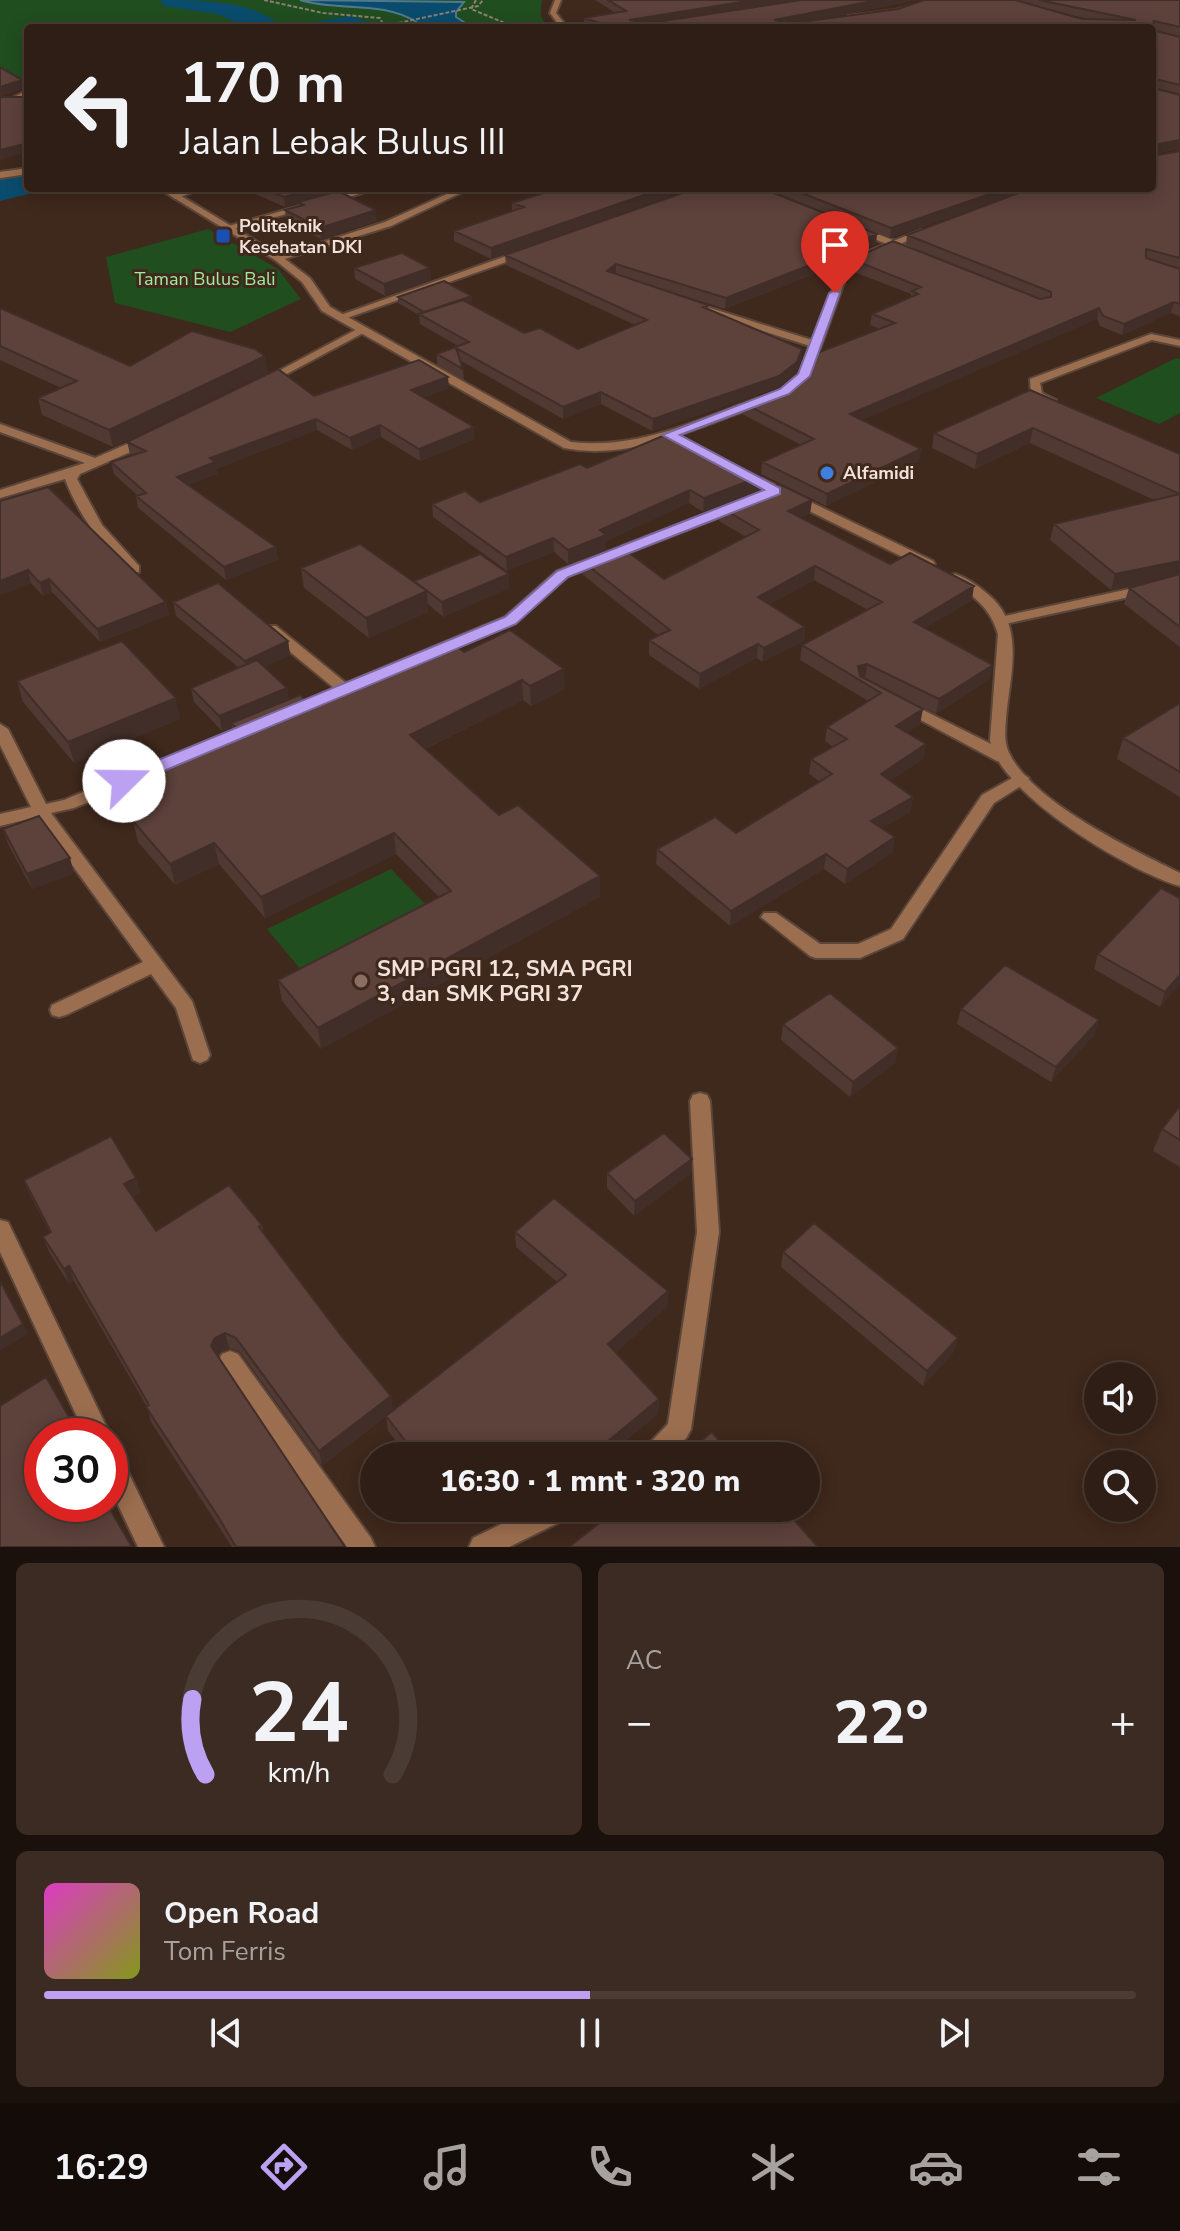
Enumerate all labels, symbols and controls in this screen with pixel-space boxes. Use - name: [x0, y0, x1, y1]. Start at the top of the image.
- text: 170 m: [180, 45, 345, 122]
- icon: left: [48, 56, 152, 160]
- text: Jalan Lebak Bulus III: [180, 118, 506, 167]
- pin: [801, 211, 869, 293]
- place label: Politeknik Kesehatan DKI: [239, 214, 362, 259]
- icon: arrive: [813, 223, 857, 267]
- marker: Politeknik Kesehatan DKI: [214, 227, 232, 245]
- park label: Taman Bulus Bali: [135, 267, 276, 291]
- place label: Alfamidi: [843, 461, 914, 485]
- marker: Alfamidi: [818, 464, 836, 482]
- position arrow: [82, 739, 166, 823]
- place label: SMP PGRI 12, SMA PGRI 3, dan SMK PGRI 37: [377, 954, 633, 1009]
- marker: SMP PGRI 12, SMA PGRI 3, dan SMK PGRI 37: [352, 972, 370, 990]
- map controls: [1084, 1362, 1156, 1522]
- button: sound: [1084, 1362, 1156, 1434]
- speed limit sign: 30: [24, 1418, 128, 1522]
- button: search: [1084, 1450, 1156, 1522]
- text: 16:30 · 1 mnt · 320 m: [440, 1461, 740, 1502]
- text: AC: [626, 1643, 662, 1678]
- text: 24: [249, 1657, 349, 1770]
- text: 22°: [833, 1682, 929, 1764]
- text: −: [626, 1693, 652, 1753]
- text: +: [1110, 1693, 1136, 1753]
- text: km/h: [268, 1753, 330, 1792]
- text: Open Road: [164, 1893, 319, 1934]
- text: Tom Ferris: [164, 1934, 286, 1969]
- icon: previous: [204, 2011, 248, 2055]
- icon: pause: [568, 2011, 612, 2055]
- icon: next: [932, 2011, 976, 2055]
- icon: directions: [256, 2139, 312, 2195]
- icon: music: [419, 2139, 475, 2195]
- icon: phone: [582, 2139, 638, 2195]
- icon: climate: [745, 2139, 801, 2195]
- icon: car: [908, 2139, 964, 2195]
- icon: filters: [1071, 2139, 1127, 2195]
- text: 16:29: [53, 2143, 149, 2192]

